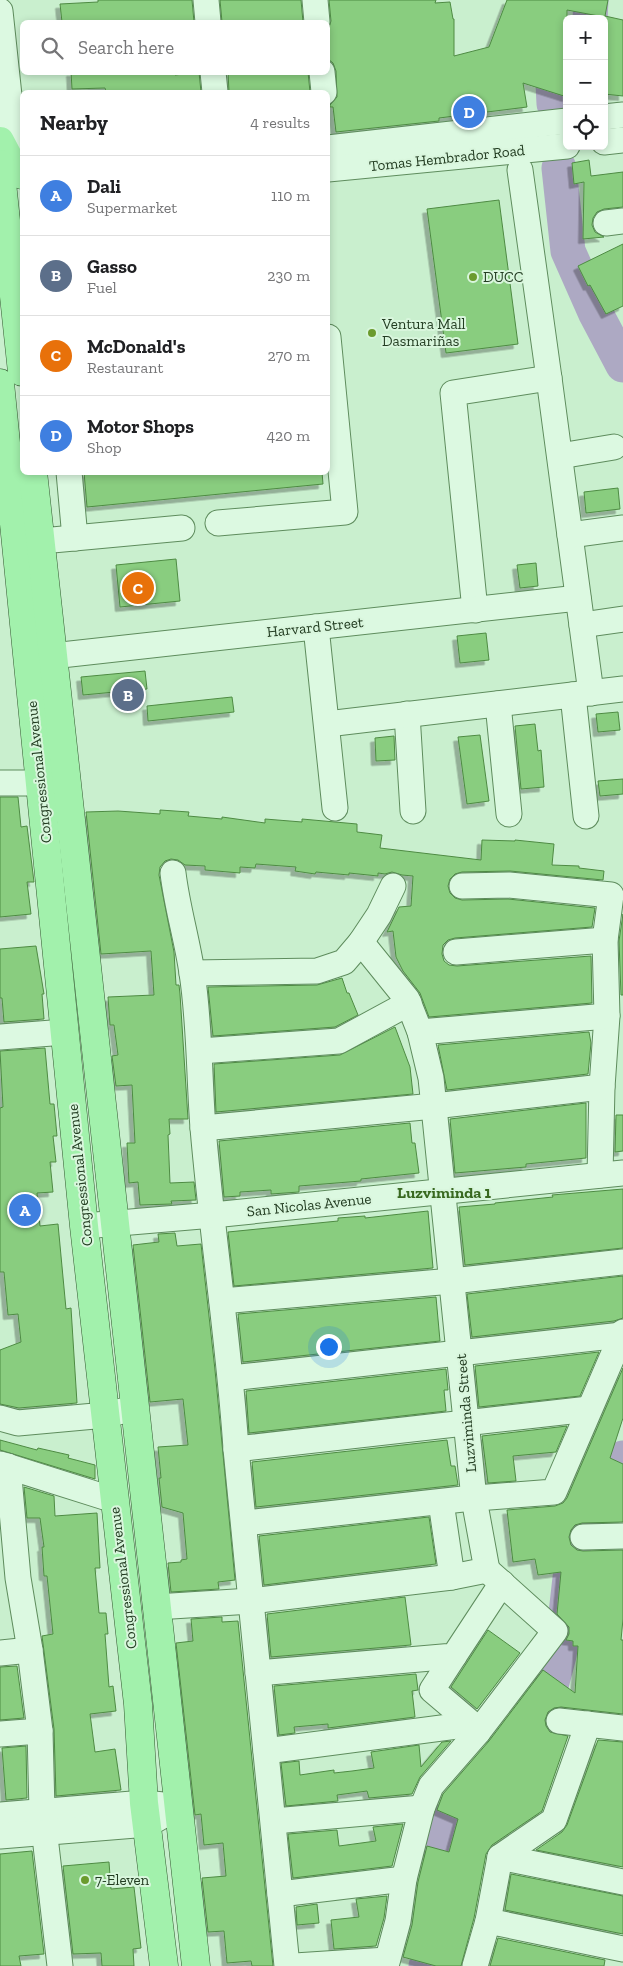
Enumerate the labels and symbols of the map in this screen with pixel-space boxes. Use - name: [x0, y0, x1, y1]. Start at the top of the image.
- pin: D: [453, 93, 485, 131]
- street label: Tomas Hembrador Road: [368, 141, 526, 175]
- place label: DUCC: [483, 268, 523, 286]
- marker: DUCC: [467, 271, 479, 283]
- place label: Ventura Mall Dasmariñas: [381, 315, 466, 350]
- marker: Ventura Mall Dasmariñas: [366, 327, 378, 339]
- pin: C: [122, 569, 154, 607]
- street label: Harvard Street: [266, 613, 365, 641]
- pin: B: [112, 676, 144, 714]
- street label: Congressional Avenue: [23, 700, 55, 844]
- street label: Congressional Avenue: [64, 1103, 96, 1247]
- district label: Luzviminda 1: [397, 1183, 491, 1202]
- street label: San Nicolas Avenue: [246, 1190, 372, 1220]
- pin: A: [9, 1191, 41, 1229]
- your location: [316, 1334, 342, 1360]
- street label: Luzviminda Street: [452, 1352, 480, 1473]
- street label: Congressional Avenue: [105, 1506, 141, 1650]
- place label: 7-Eleven: [95, 1871, 150, 1889]
- marker: 7-Eleven: [79, 1874, 91, 1886]

